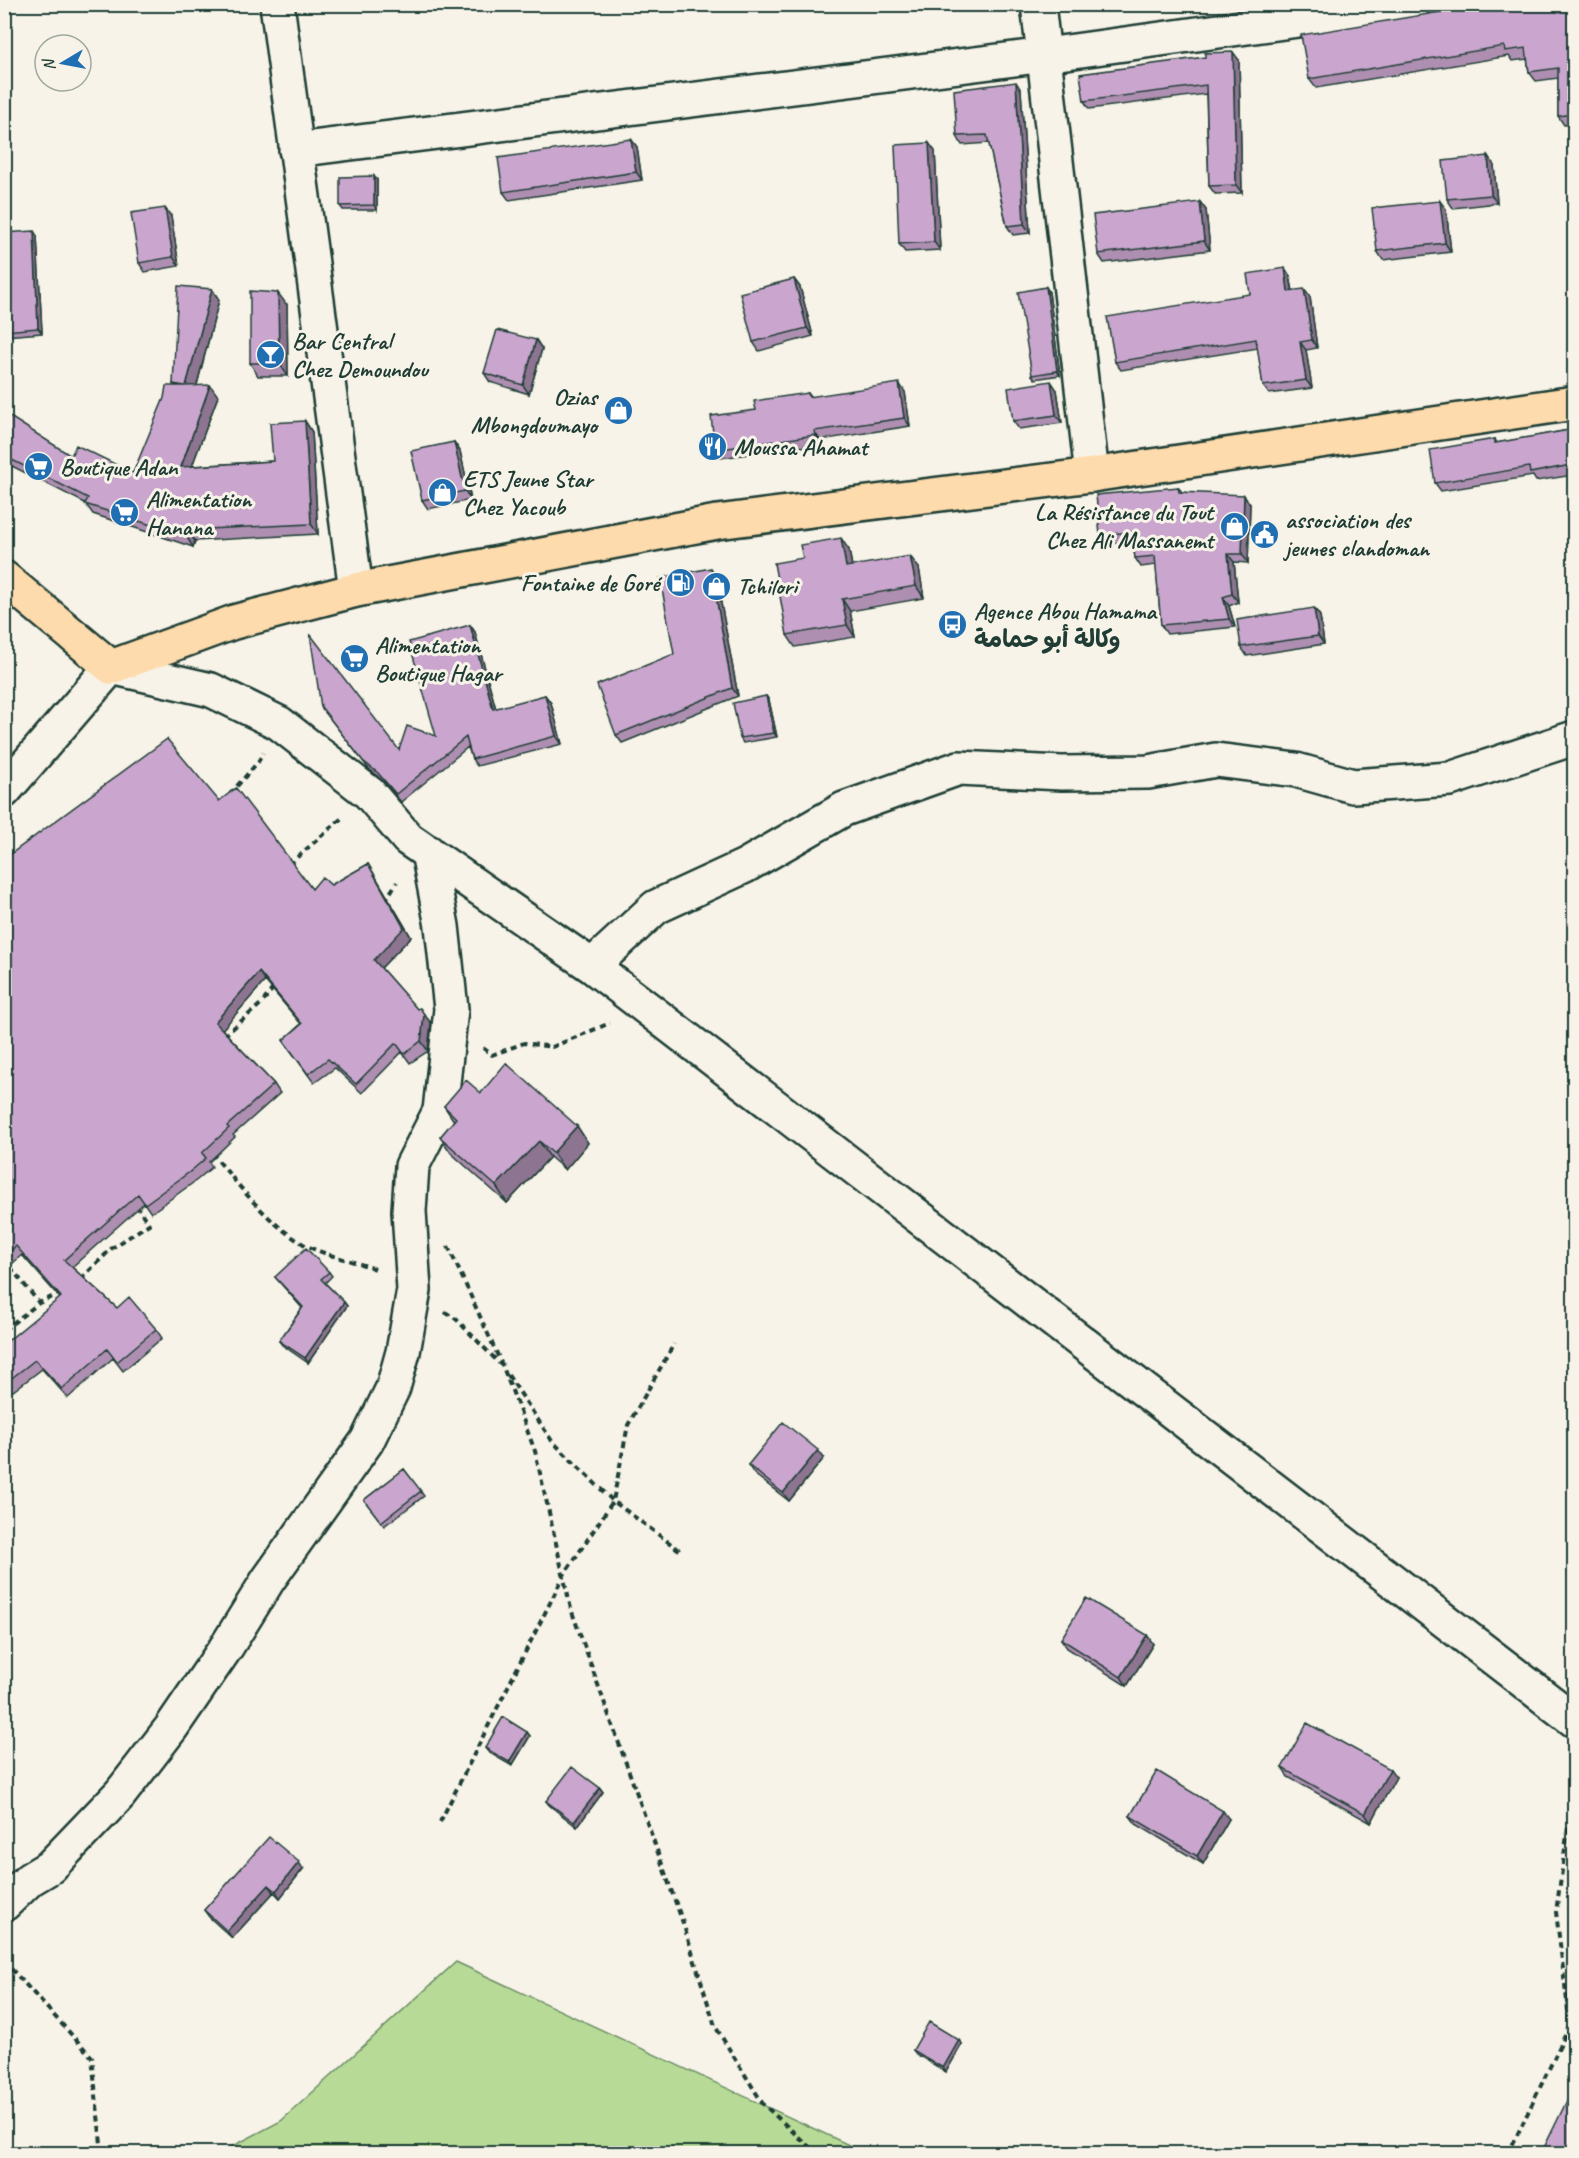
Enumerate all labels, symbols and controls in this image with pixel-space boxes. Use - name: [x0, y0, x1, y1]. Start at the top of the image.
- north arrow: [33, 33, 93, 93]
- text: N: [38, 56, 60, 72]
- place label: Bar Central Chez Demoundou: [292, 326, 430, 384]
- bar icon: Bar Central Chez Demoundou: [255, 339, 287, 371]
- place label: Ozias Mbongdoumayo: [471, 382, 600, 440]
- shop icon: Ozias Mbongdoumayo: [602, 395, 634, 427]
- restaurant icon: Moussa Ahamat: [697, 431, 729, 463]
- place label: Moussa Ahamat: [734, 432, 870, 462]
- supermarket icon: Boutique Adan: [23, 451, 55, 483]
- place label: Boutique Adan: [60, 452, 178, 482]
- place label: ETS Jeune Star Chez Yacoub: [463, 464, 595, 522]
- shop icon: ETS Jeune Star Chez Yacoub: [426, 477, 458, 509]
- place label: Alimentation Hanana: [146, 484, 253, 542]
- supermarket icon: Alimentation Hanana: [109, 497, 141, 529]
- place label: La Résistance du Tout Chez Ali Massanemt: [1035, 497, 1216, 555]
- place label: association des jeunes clandoman: [1282, 505, 1431, 563]
- shop icon: La Résistance du Tout Chez Ali Massanemt: [1218, 510, 1250, 542]
- public building icon: association des jeunes clandoman: [1248, 518, 1280, 550]
- fuel station icon: Fontaine de Goré: [664, 567, 696, 599]
- place label: Fontaine de Goré: [521, 568, 663, 598]
- shop icon: Tchilori: [700, 570, 732, 602]
- place label: Tchilori: [737, 571, 800, 601]
- place label: Agence Abou Hamama وكالة أبو حمامة: [974, 596, 1158, 654]
- bus stop icon: Agence Abou Hamama وكالة أبو حمامة: [937, 609, 969, 641]
- place label: Alimentation Boutique Hagar: [375, 630, 504, 688]
- supermarket icon: Alimentation Boutique Hagar: [338, 643, 370, 675]

